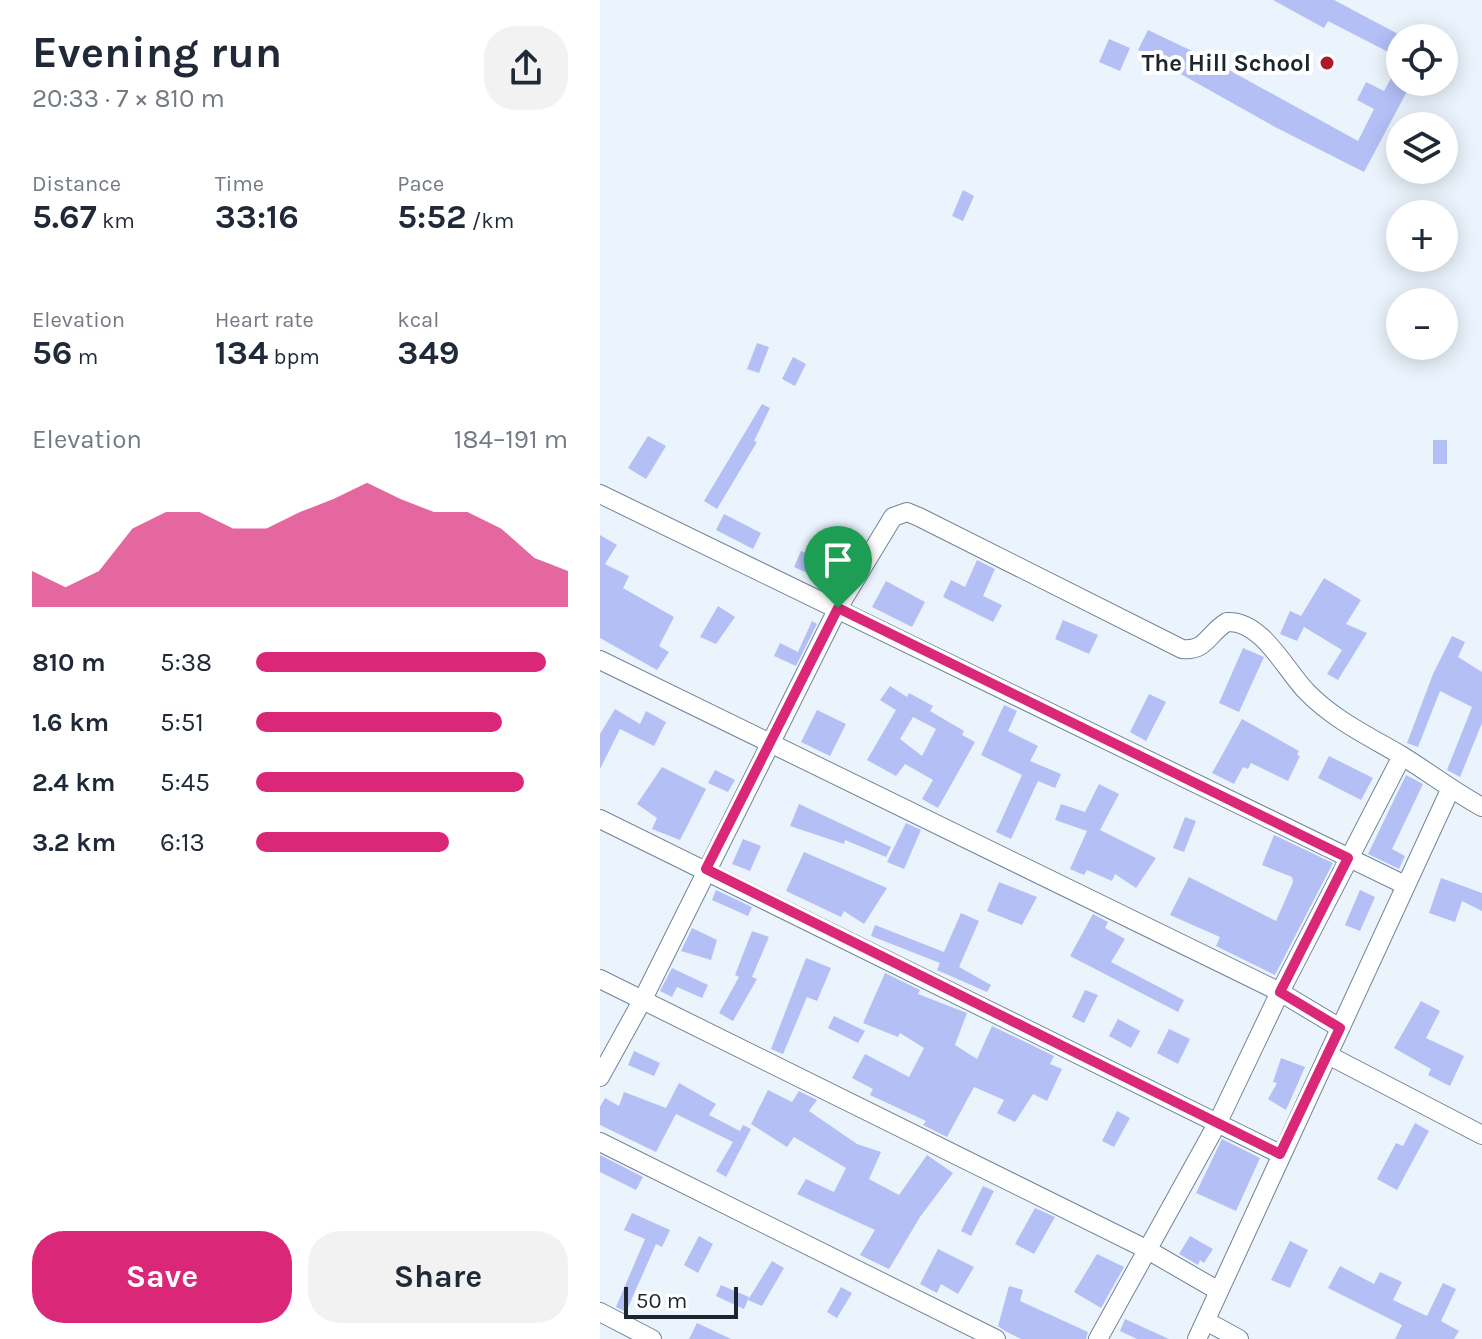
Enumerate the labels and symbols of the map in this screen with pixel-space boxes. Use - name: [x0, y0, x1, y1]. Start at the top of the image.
- place label: The Hill School: [1142, 49, 1311, 77]
- marker: The Hill School: [1318, 54, 1336, 72]
- pin: [804, 526, 872, 608]
- scale bar: [624, 1283, 738, 1319]

